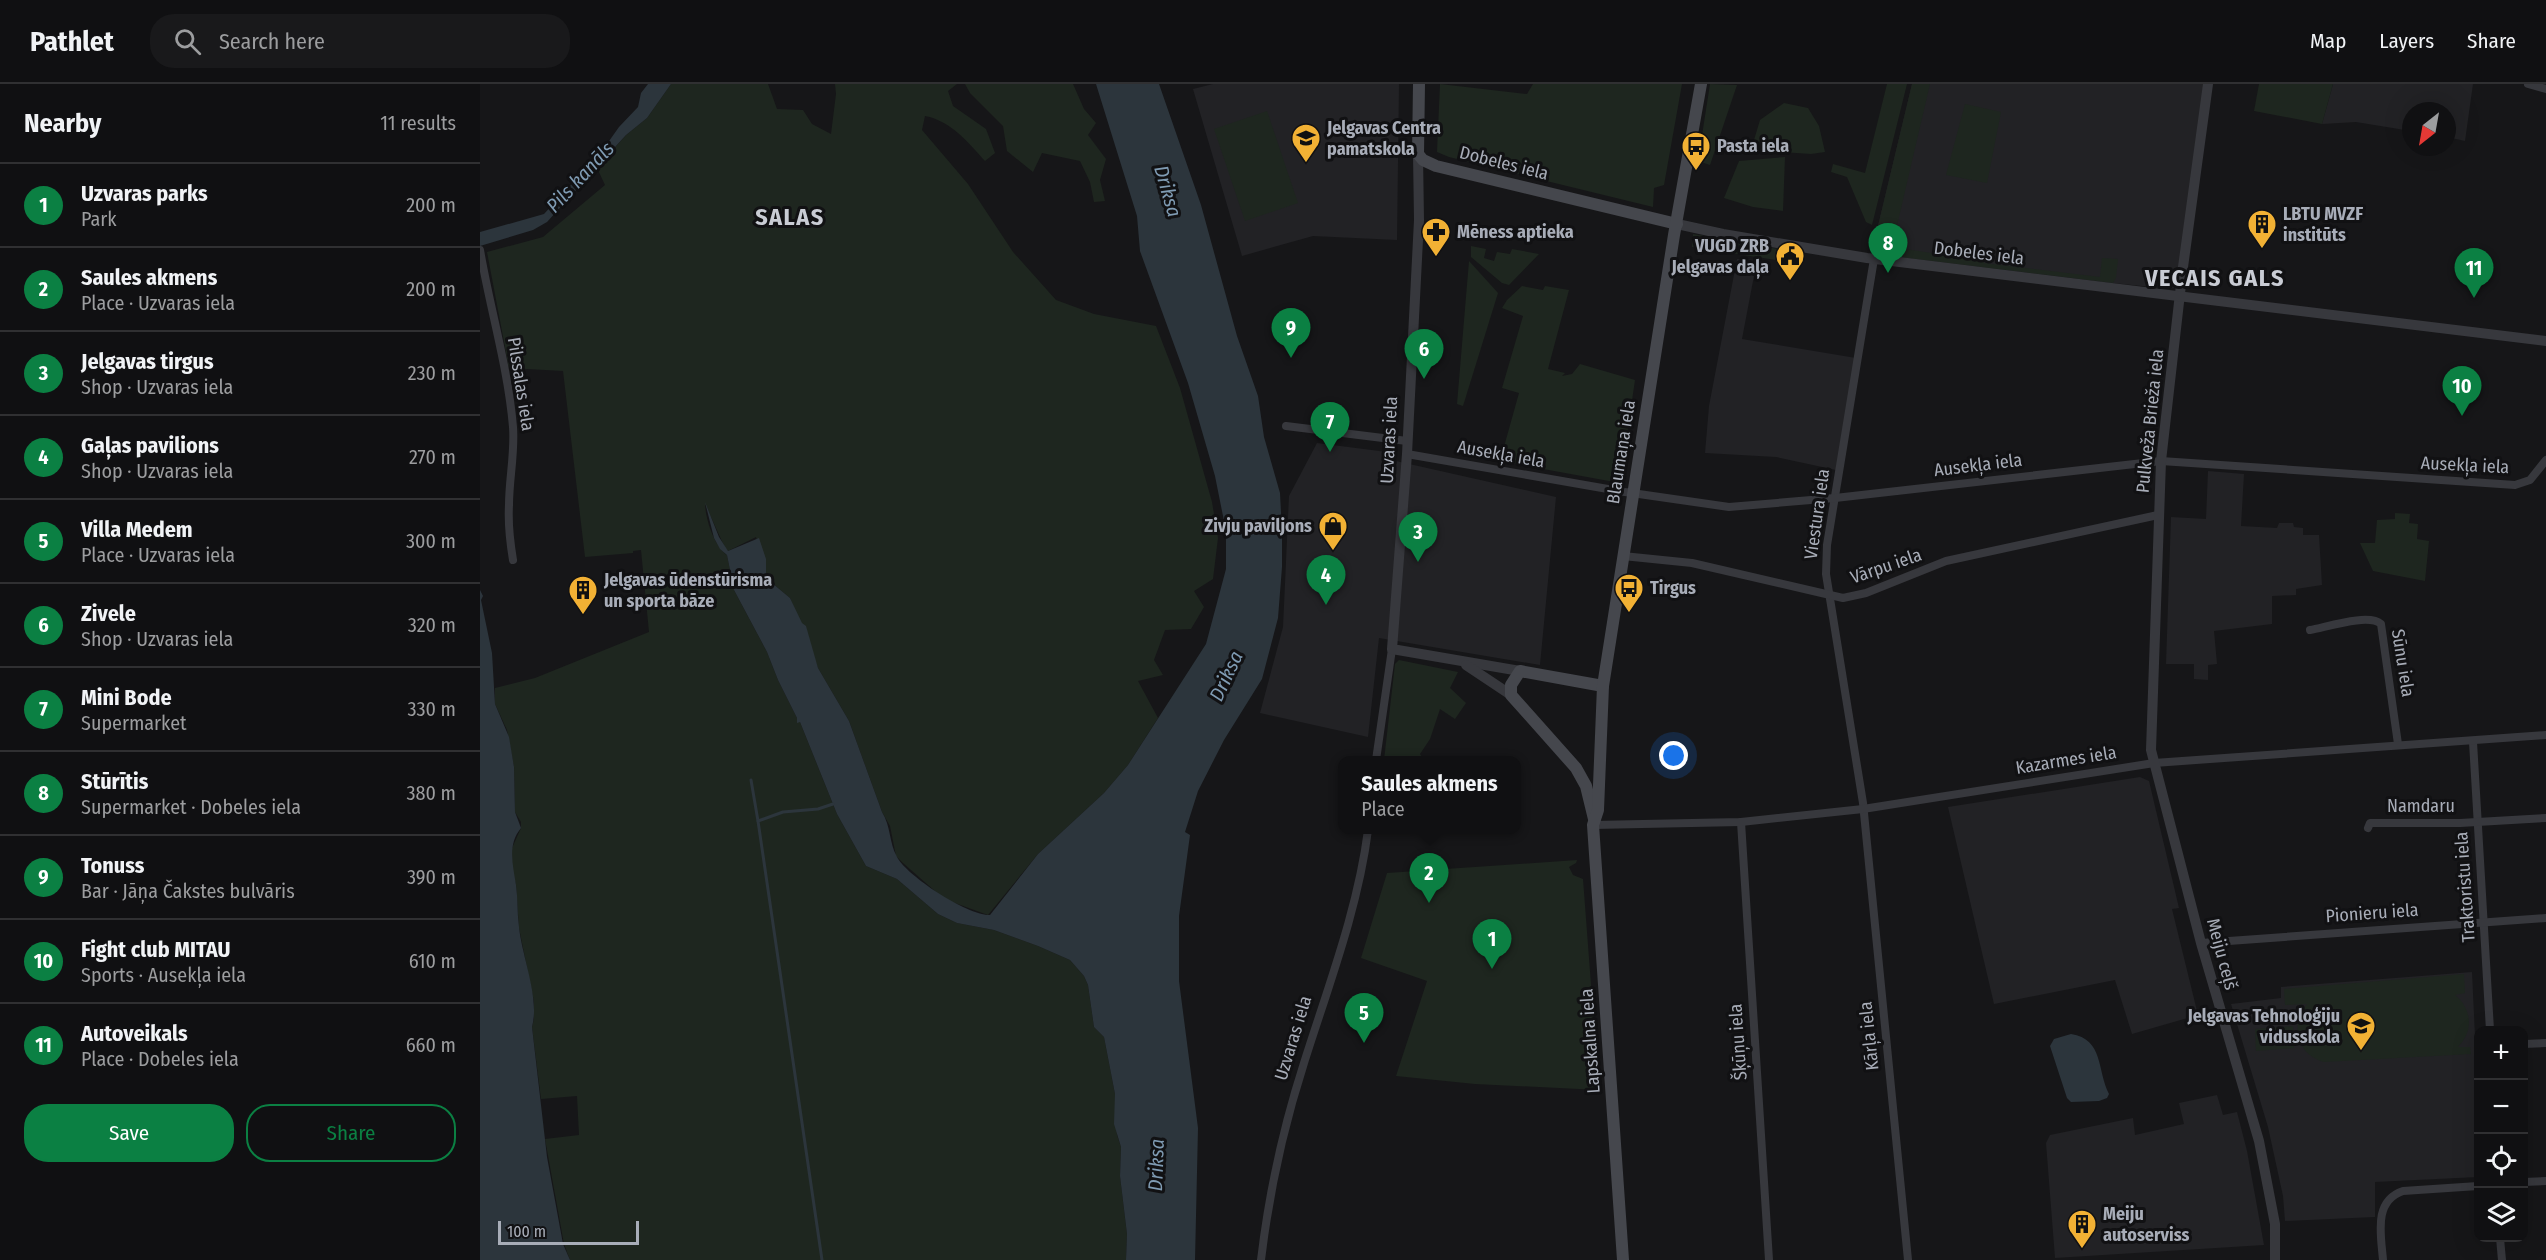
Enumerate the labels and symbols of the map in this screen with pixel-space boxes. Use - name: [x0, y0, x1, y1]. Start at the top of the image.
- north arrow: [2402, 102, 2456, 156]
- place label: Jelgavas Centra pamatskola: [1326, 117, 1441, 160]
- school or university icon: Jelgavas Centra pamatskola: [1290, 122, 1322, 164]
- bus stop icon: Pasta iela: [1680, 130, 1712, 172]
- place label: Pasta iela: [1717, 135, 1789, 157]
- water label: Pils kanāls: [541, 136, 619, 218]
- street label: Dobeles iela: [1457, 141, 1551, 185]
- water label: Driksa: [1149, 162, 1187, 220]
- district label: SALAS: [755, 203, 825, 231]
- place label: LBTU MVZF institūts: [2283, 203, 2363, 246]
- building icon: LBTU MVZF institūts: [2246, 208, 2278, 250]
- pharmacy icon: Mēness aptieka: [1420, 216, 1452, 258]
- place label: Mēness aptieka: [1457, 221, 1574, 243]
- pin: 8: [1868, 224, 1908, 273]
- place label: VUGD ZRB Jelgavas daļa: [1670, 235, 1769, 279]
- street label: Dobeles iela: [1933, 237, 2026, 269]
- public building icon: VUGD ZRB Jelgavas daļa: [1774, 240, 1806, 282]
- pin: 11: [2454, 248, 2494, 298]
- district label: VECAIS GALS: [2144, 264, 2285, 292]
- pin: 9: [1272, 308, 1310, 358]
- pin: 6: [1404, 330, 1444, 379]
- street label: Pilssalas iela: [503, 336, 539, 433]
- street label: Pulkveža Brieža iela: [2132, 348, 2169, 494]
- pin: 10: [2442, 366, 2482, 416]
- street label: Uzvaras iela: [1376, 396, 1402, 484]
- street label: Blaumaņa iela: [1602, 398, 1640, 506]
- pin: 7: [1310, 402, 1350, 452]
- street label: Ausekļa iela: [1456, 435, 1547, 473]
- street label: Ausekļa iela: [1933, 449, 2023, 481]
- street label: Ausekļa iela: [2420, 452, 2510, 478]
- street label: Viestura iela: [1800, 467, 1834, 561]
- shop icon: Zivju paviljons: [1317, 510, 1349, 552]
- pin: 3: [1398, 512, 1438, 562]
- place label: Zivju paviljons: [1204, 515, 1312, 537]
- street label: Vārpu iela: [1848, 544, 1925, 588]
- pin: 4: [1306, 556, 1346, 605]
- place label: Jelgavas ūdenstūrisma un sporta bāze: [603, 569, 772, 612]
- bus stop icon: Tirgus: [1613, 572, 1645, 614]
- building icon: Jelgavas ūdenstūrisma un sporta bāze: [567, 574, 599, 616]
- place label: Tirgus: [1650, 577, 1696, 599]
- street label: Sūnu iela: [2387, 628, 2419, 699]
- water label: Driksa: [1204, 647, 1248, 705]
- your location: [1659, 741, 1688, 770]
- street label: Kazarmes iela: [2014, 741, 2118, 779]
- street label: Namdaru: [2387, 795, 2455, 817]
- street label: Traktoristu iela: [2450, 831, 2480, 943]
- pin: 2: [1410, 854, 1448, 903]
- street label: Pionieru iela: [2325, 899, 2419, 927]
- street label: Meiju ceļš: [2202, 916, 2242, 992]
- pin: 1: [1472, 920, 1512, 969]
- street label: Lapskalna iela: [1575, 988, 1605, 1094]
- street label: Uzvaras iela: [1270, 993, 1316, 1083]
- pin: 5: [1344, 994, 1384, 1043]
- street label: Kārļa iela: [1854, 1000, 1884, 1072]
- street label: Šķūņu iela: [1724, 1003, 1752, 1081]
- place label: Jelgavas Tehnoloģiju vidusskola: [2186, 1005, 2340, 1048]
- school or university icon: Jelgavas Tehnoloģiju vidusskola: [2345, 1010, 2377, 1052]
- water label: Driksa: [1143, 1138, 1169, 1192]
- place label: Meiju autoserviss: [2103, 1203, 2189, 1246]
- building icon: Meiju autoserviss: [2066, 1208, 2098, 1250]
- scale bar: [498, 1218, 639, 1246]

